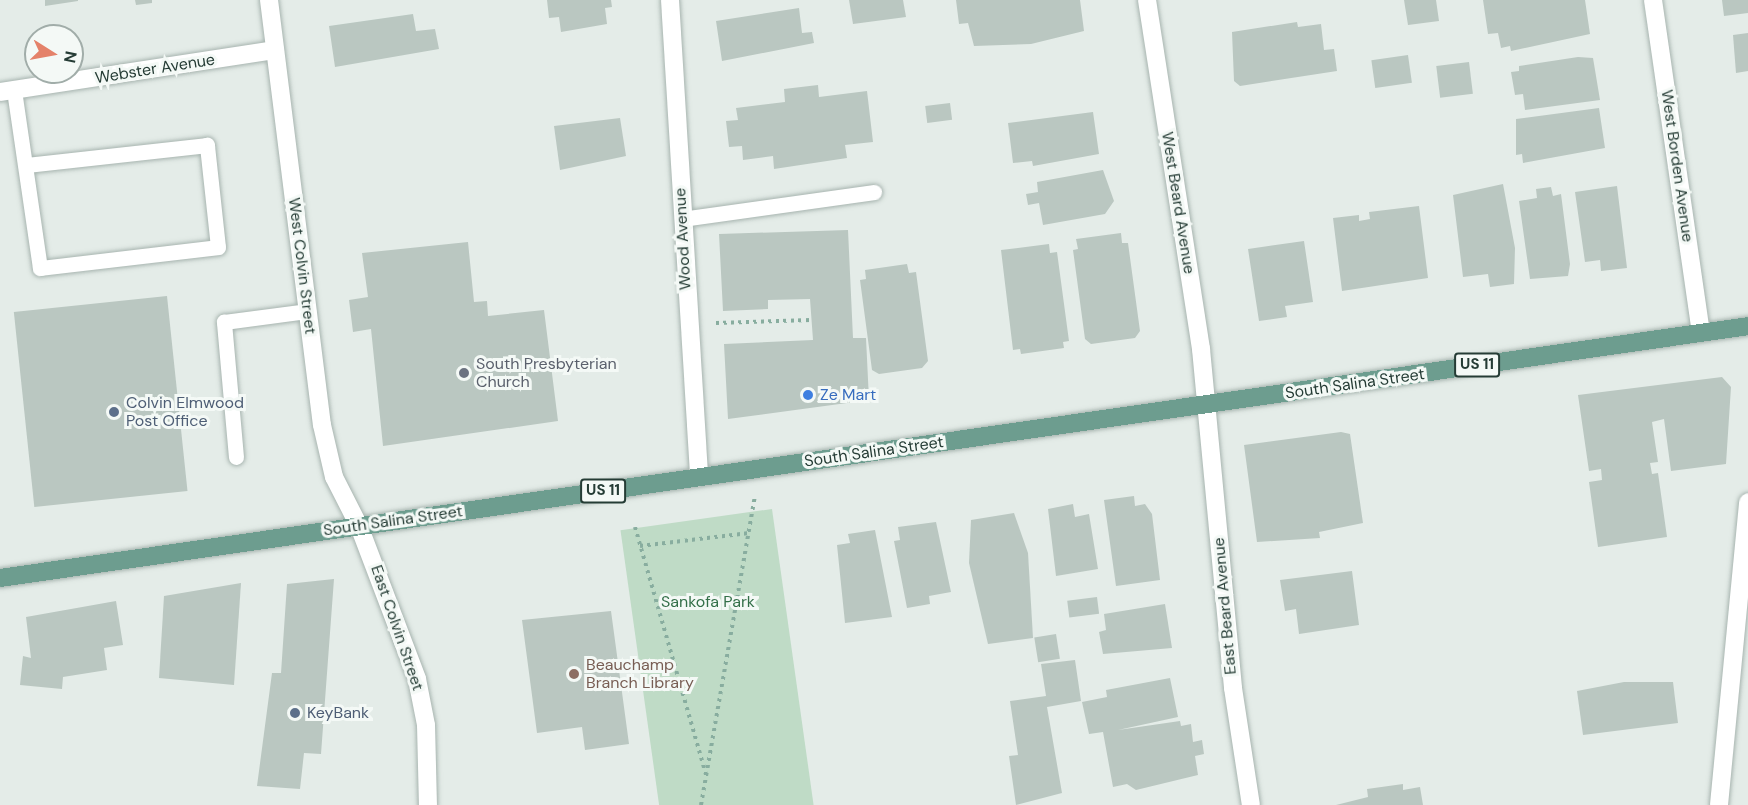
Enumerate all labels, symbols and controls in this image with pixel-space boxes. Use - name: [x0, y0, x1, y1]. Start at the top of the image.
- north arrow: [24, 24, 84, 84]
- text: N: [59, 49, 82, 65]
- street label: Webster Avenue: [94, 50, 216, 88]
- street label: West Borden Avenue: [1657, 89, 1697, 243]
- street label: West Beard Avenue: [1157, 131, 1199, 275]
- street label: Wood Avenue: [671, 187, 695, 291]
- street label: West Colvin Street: [284, 197, 320, 335]
- road number: US 11: [1453, 353, 1501, 377]
- place label: South Presbyterian Church: [476, 354, 617, 392]
- street label: South Salina Street: [1284, 365, 1426, 403]
- marker: South Presbyterian Church: [457, 366, 471, 380]
- place label: Ze Mart: [820, 385, 876, 405]
- marker: Ze Mart: [801, 388, 815, 402]
- place label: Colvin Elmwood Post Office: [126, 393, 244, 431]
- marker: Colvin Elmwood Post Office: [107, 405, 121, 419]
- street label: South Salina Street: [803, 433, 945, 471]
- road number: US 11: [579, 479, 627, 503]
- street label: South Salina Street: [322, 502, 464, 540]
- street label: East Beard Avenue: [1209, 537, 1241, 675]
- street label: East Colvin Street: [367, 563, 427, 693]
- park label: Sankofa Park: [661, 592, 755, 612]
- place label: Beauchamp Branch Library: [586, 655, 694, 693]
- marker: Beauchamp Branch Library: [567, 667, 581, 681]
- place label: KeyBank: [307, 703, 369, 723]
- marker: KeyBank: [288, 706, 302, 720]

